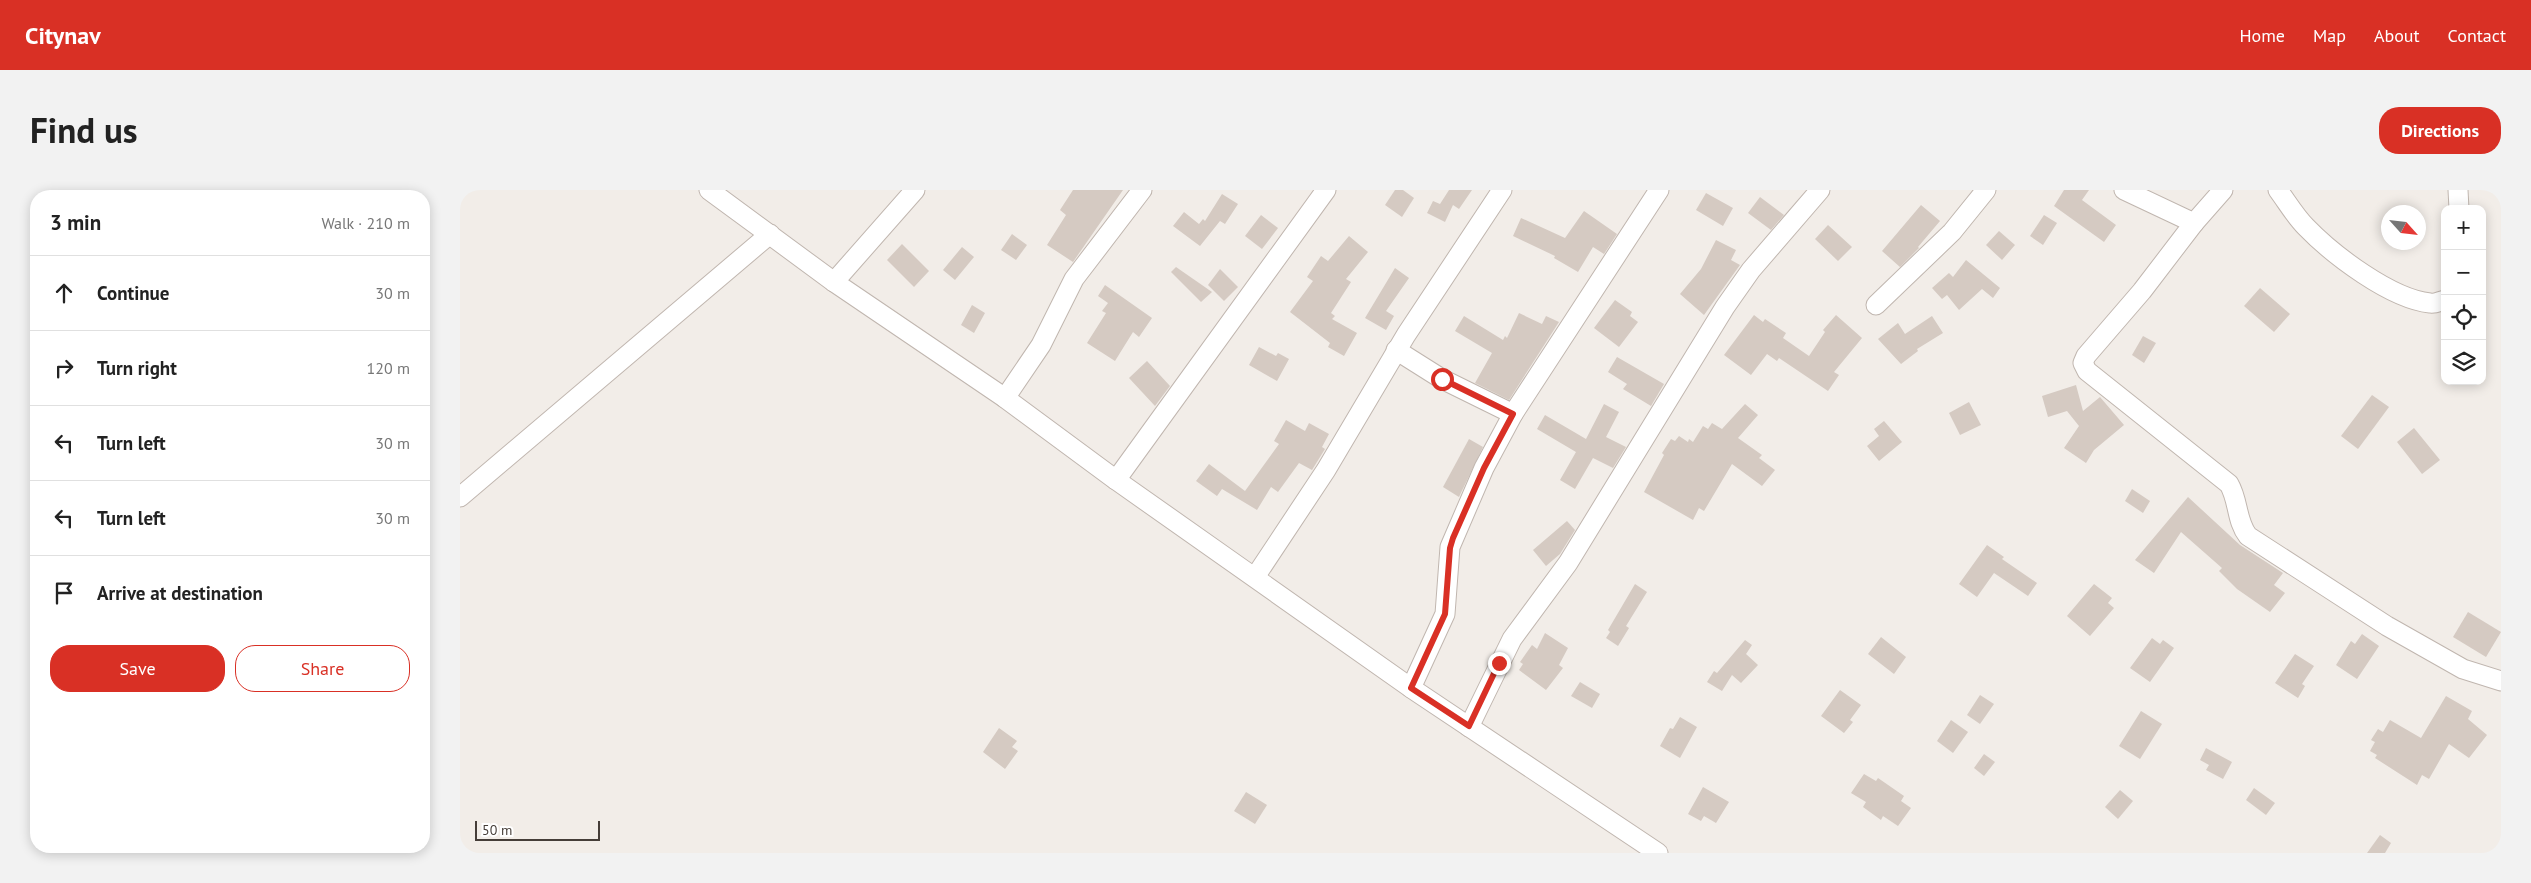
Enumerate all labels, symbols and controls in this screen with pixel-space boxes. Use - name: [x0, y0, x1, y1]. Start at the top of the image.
- text: Citynav: [25, 20, 101, 51]
- text: Home: [2239, 24, 2285, 47]
- text: Map: [2313, 24, 2346, 47]
- text: About: [2374, 24, 2420, 47]
- text: Contact: [2448, 24, 2506, 47]
- text: Find us: [30, 107, 138, 153]
- button: Directions: [2379, 107, 2501, 154]
- north arrow: [2381, 205, 2426, 250]
- map controls: [2441, 205, 2486, 385]
- button: +: [2441, 205, 2486, 250]
- text: 3 min: [50, 209, 101, 236]
- text: Walk · 210 m: [321, 213, 410, 233]
- button: −: [2441, 250, 2486, 295]
- icon: ahead: [50, 279, 78, 307]
- text: Continue: [97, 281, 169, 305]
- text: 30 m: [375, 283, 410, 303]
- button: locate: [2441, 295, 2486, 340]
- button: layers: [2441, 340, 2486, 385]
- icon: right: [50, 354, 78, 382]
- text: Turn right: [97, 356, 177, 380]
- text: 120 m: [367, 358, 410, 378]
- route start: [1431, 368, 1454, 391]
- icon: left: [50, 429, 78, 457]
- text: Turn left: [97, 431, 166, 455]
- text: 30 m: [375, 433, 410, 453]
- icon: left: [50, 504, 78, 532]
- text: Turn left: [97, 506, 166, 530]
- text: 30 m: [375, 508, 410, 528]
- icon: arrive: [50, 579, 78, 607]
- text: Arrive at destination: [97, 581, 263, 605]
- button: Save: [50, 645, 225, 692]
- button: Share: [235, 645, 410, 692]
- route end: [1488, 652, 1511, 675]
- scale bar: [475, 818, 600, 841]
- text: 50 m: [482, 821, 512, 839]

